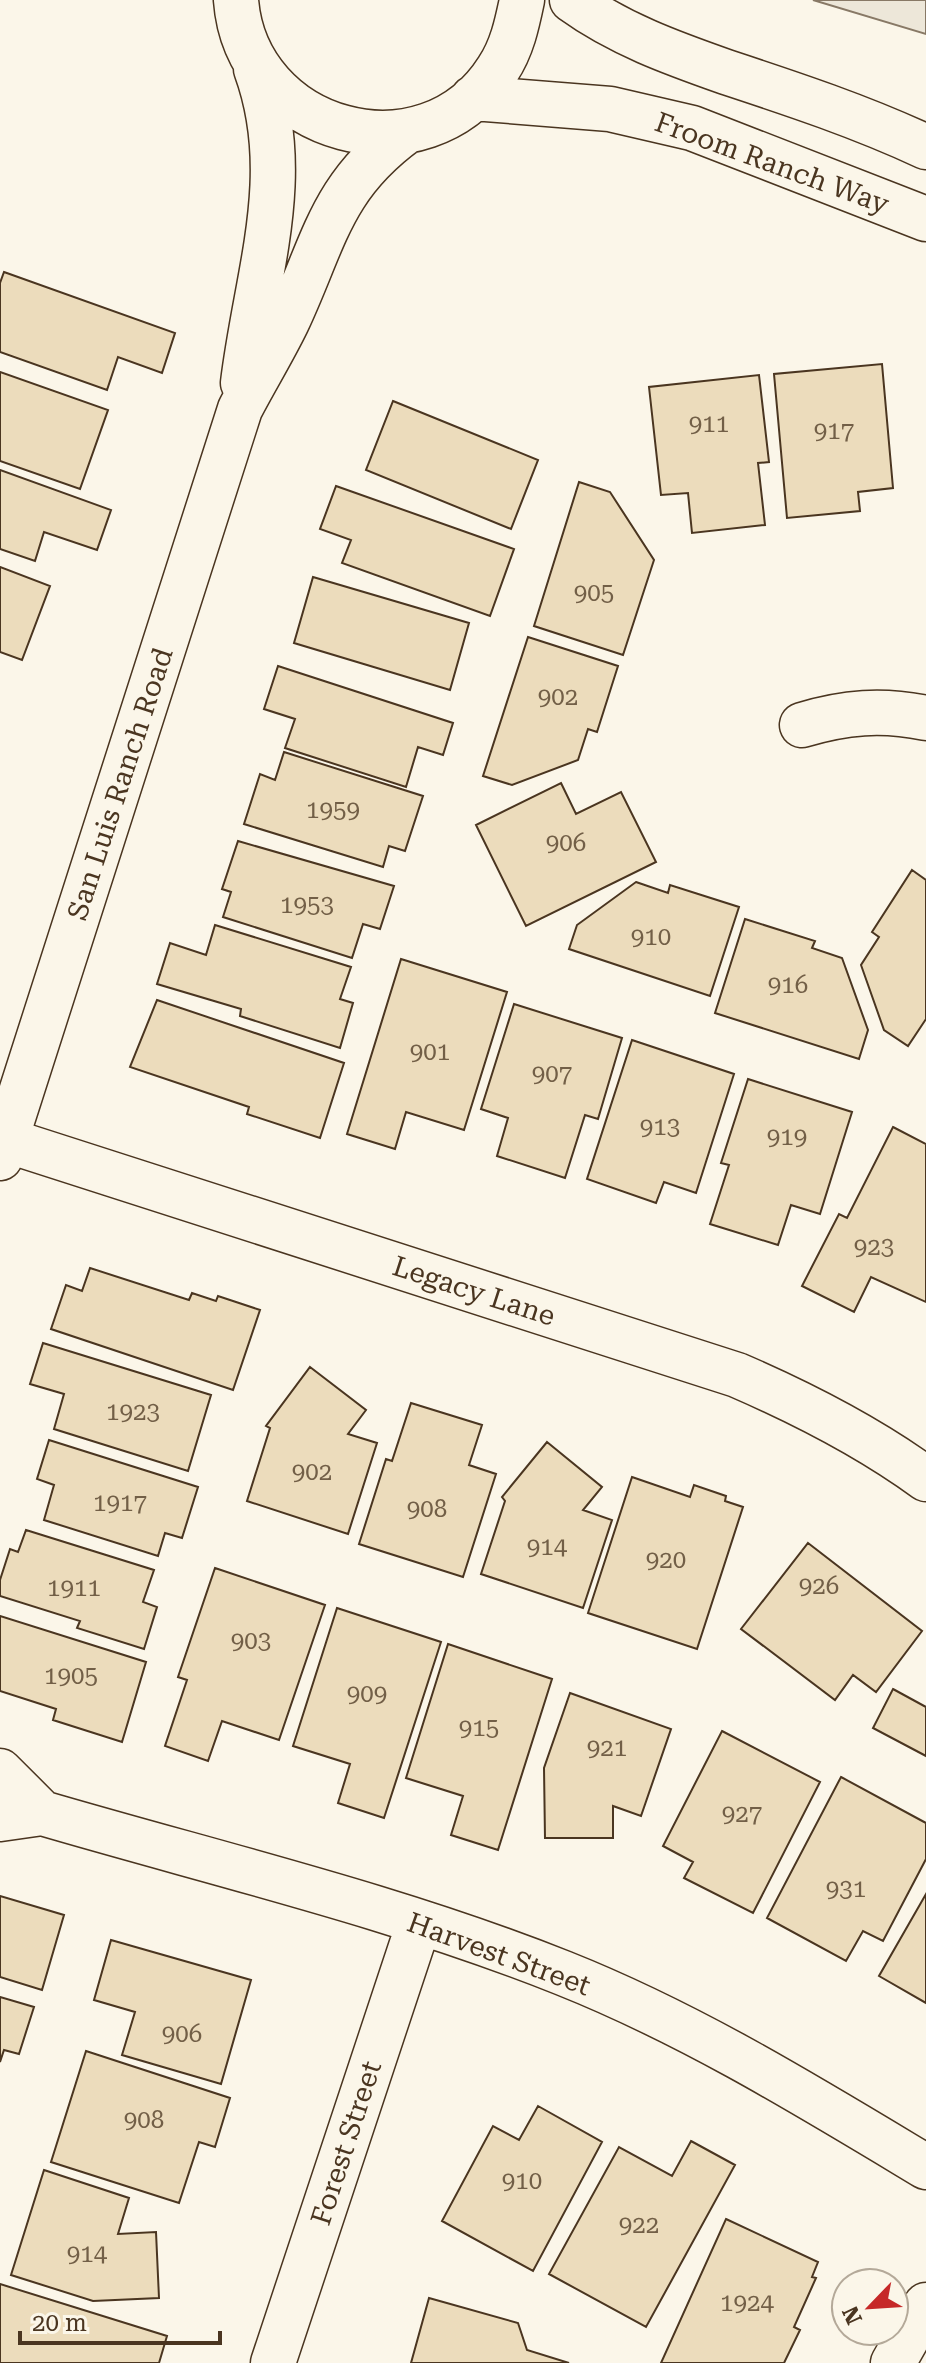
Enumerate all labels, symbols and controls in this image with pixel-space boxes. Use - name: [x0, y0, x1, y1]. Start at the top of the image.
- street label: Froom Ranch Way: [651, 105, 894, 221]
- house number: 911: [689, 410, 729, 438]
- house number: 917: [814, 417, 854, 445]
- house number: 905: [574, 579, 614, 607]
- street label: San Luis Ranch Road: [60, 644, 180, 924]
- house number: 902: [538, 683, 578, 711]
- house number: 1959: [306, 796, 360, 824]
- house number: 906: [546, 829, 586, 857]
- house number: 1953: [280, 891, 334, 919]
- house number: 910: [631, 923, 671, 951]
- house number: 916: [768, 971, 808, 999]
- house number: 901: [410, 1038, 450, 1066]
- house number: 907: [532, 1060, 572, 1088]
- house number: 913: [640, 1113, 680, 1141]
- house number: 919: [767, 1123, 807, 1151]
- house number: 923: [854, 1233, 894, 1261]
- street label: Legacy Lane: [389, 1249, 559, 1333]
- house number: 1923: [106, 1398, 160, 1426]
- house number: 902: [292, 1458, 332, 1486]
- house number: 1917: [93, 1489, 147, 1517]
- house number: 908: [407, 1495, 447, 1523]
- house number: 914: [527, 1533, 568, 1561]
- house number: 920: [646, 1546, 686, 1574]
- house number: 926: [799, 1572, 839, 1600]
- house number: 1911: [47, 1574, 101, 1602]
- house number: 903: [231, 1627, 271, 1655]
- house number: 1905: [44, 1662, 98, 1690]
- house number: 909: [347, 1680, 387, 1708]
- house number: 915: [459, 1714, 499, 1742]
- house number: 921: [587, 1734, 627, 1762]
- house number: 927: [722, 1800, 762, 1828]
- house number: 931: [826, 1875, 866, 1903]
- street label: Harvest Street: [403, 1906, 595, 2002]
- house number: 906: [162, 2020, 202, 2048]
- street label: Forest Street: [304, 2057, 388, 2229]
- house number: 908: [124, 2106, 164, 2134]
- house number: 910: [502, 2167, 542, 2195]
- house number: 922: [619, 2211, 659, 2239]
- house number: 914: [67, 2240, 108, 2268]
- north arrow: [830, 2267, 910, 2347]
- house number: 1924: [720, 2289, 774, 2317]
- scale bar: [20, 2295, 220, 2345]
- text: N: [837, 2302, 867, 2328]
- text: 20 m: [32, 2309, 87, 2337]

